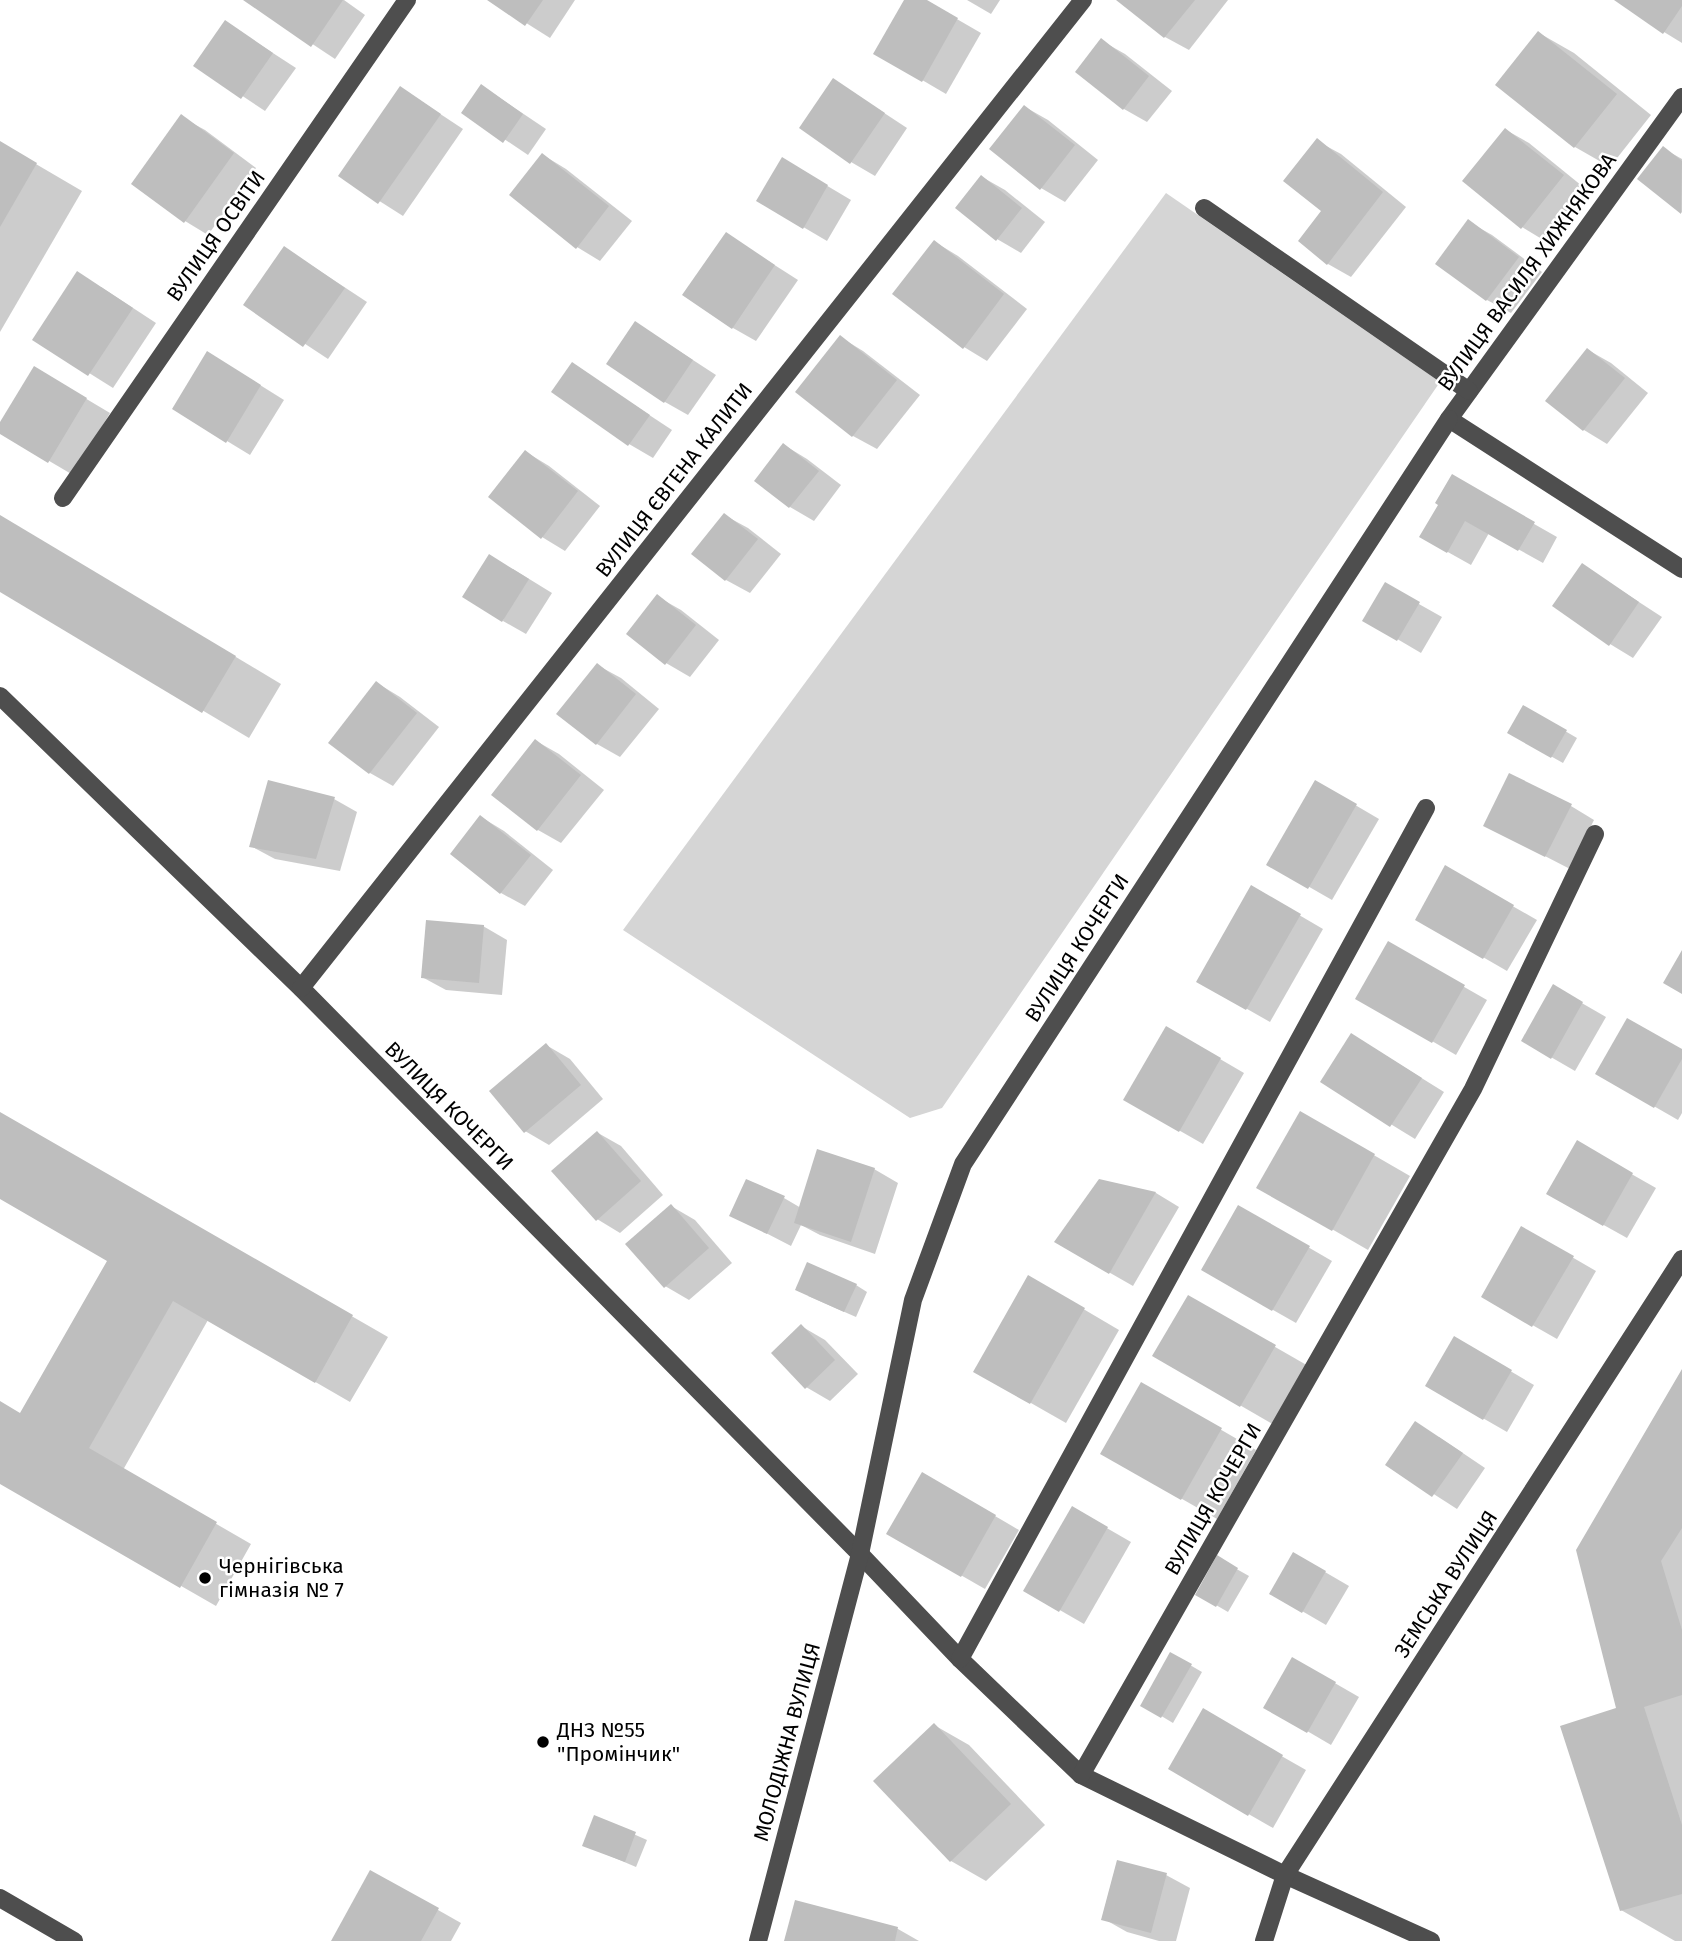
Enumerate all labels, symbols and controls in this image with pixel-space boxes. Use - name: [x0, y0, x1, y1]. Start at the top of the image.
- street label: ВУЛИЦЯ ВАСИЛЯ ХИЖНЯКОВА: [1432, 148, 1622, 396]
- street label: ВУЛИЦЯ ОСВІТИ: [161, 165, 271, 307]
- street label: ВУЛИЦЯ ЄВГЕНА КАЛИТИ: [590, 378, 758, 582]
- street label: ВУЛИЦЯ КОЧЕРГИ: [1019, 869, 1135, 1027]
- street label: ВУЛИЦЯ КОЧЕРГИ: [379, 1036, 519, 1176]
- street label: ВУЛИЦЯ КОЧЕРГИ: [1159, 1418, 1267, 1580]
- street label: ЗЕМСЬКА ВУЛИЦЯ: [1389, 1506, 1503, 1662]
- place label: Чернігівська гімназія № 7: [219, 1553, 344, 1603]
- marker: Чернігівська гімназія № 7: [197, 1570, 213, 1586]
- street label: МОЛОДІЖНА ВУЛИЦЯ: [748, 1640, 826, 1844]
- place label: ДНЗ №55 "Промінчик": [556, 1717, 680, 1767]
- marker: ДНЗ №55 "Промінчик": [535, 1734, 551, 1750]

